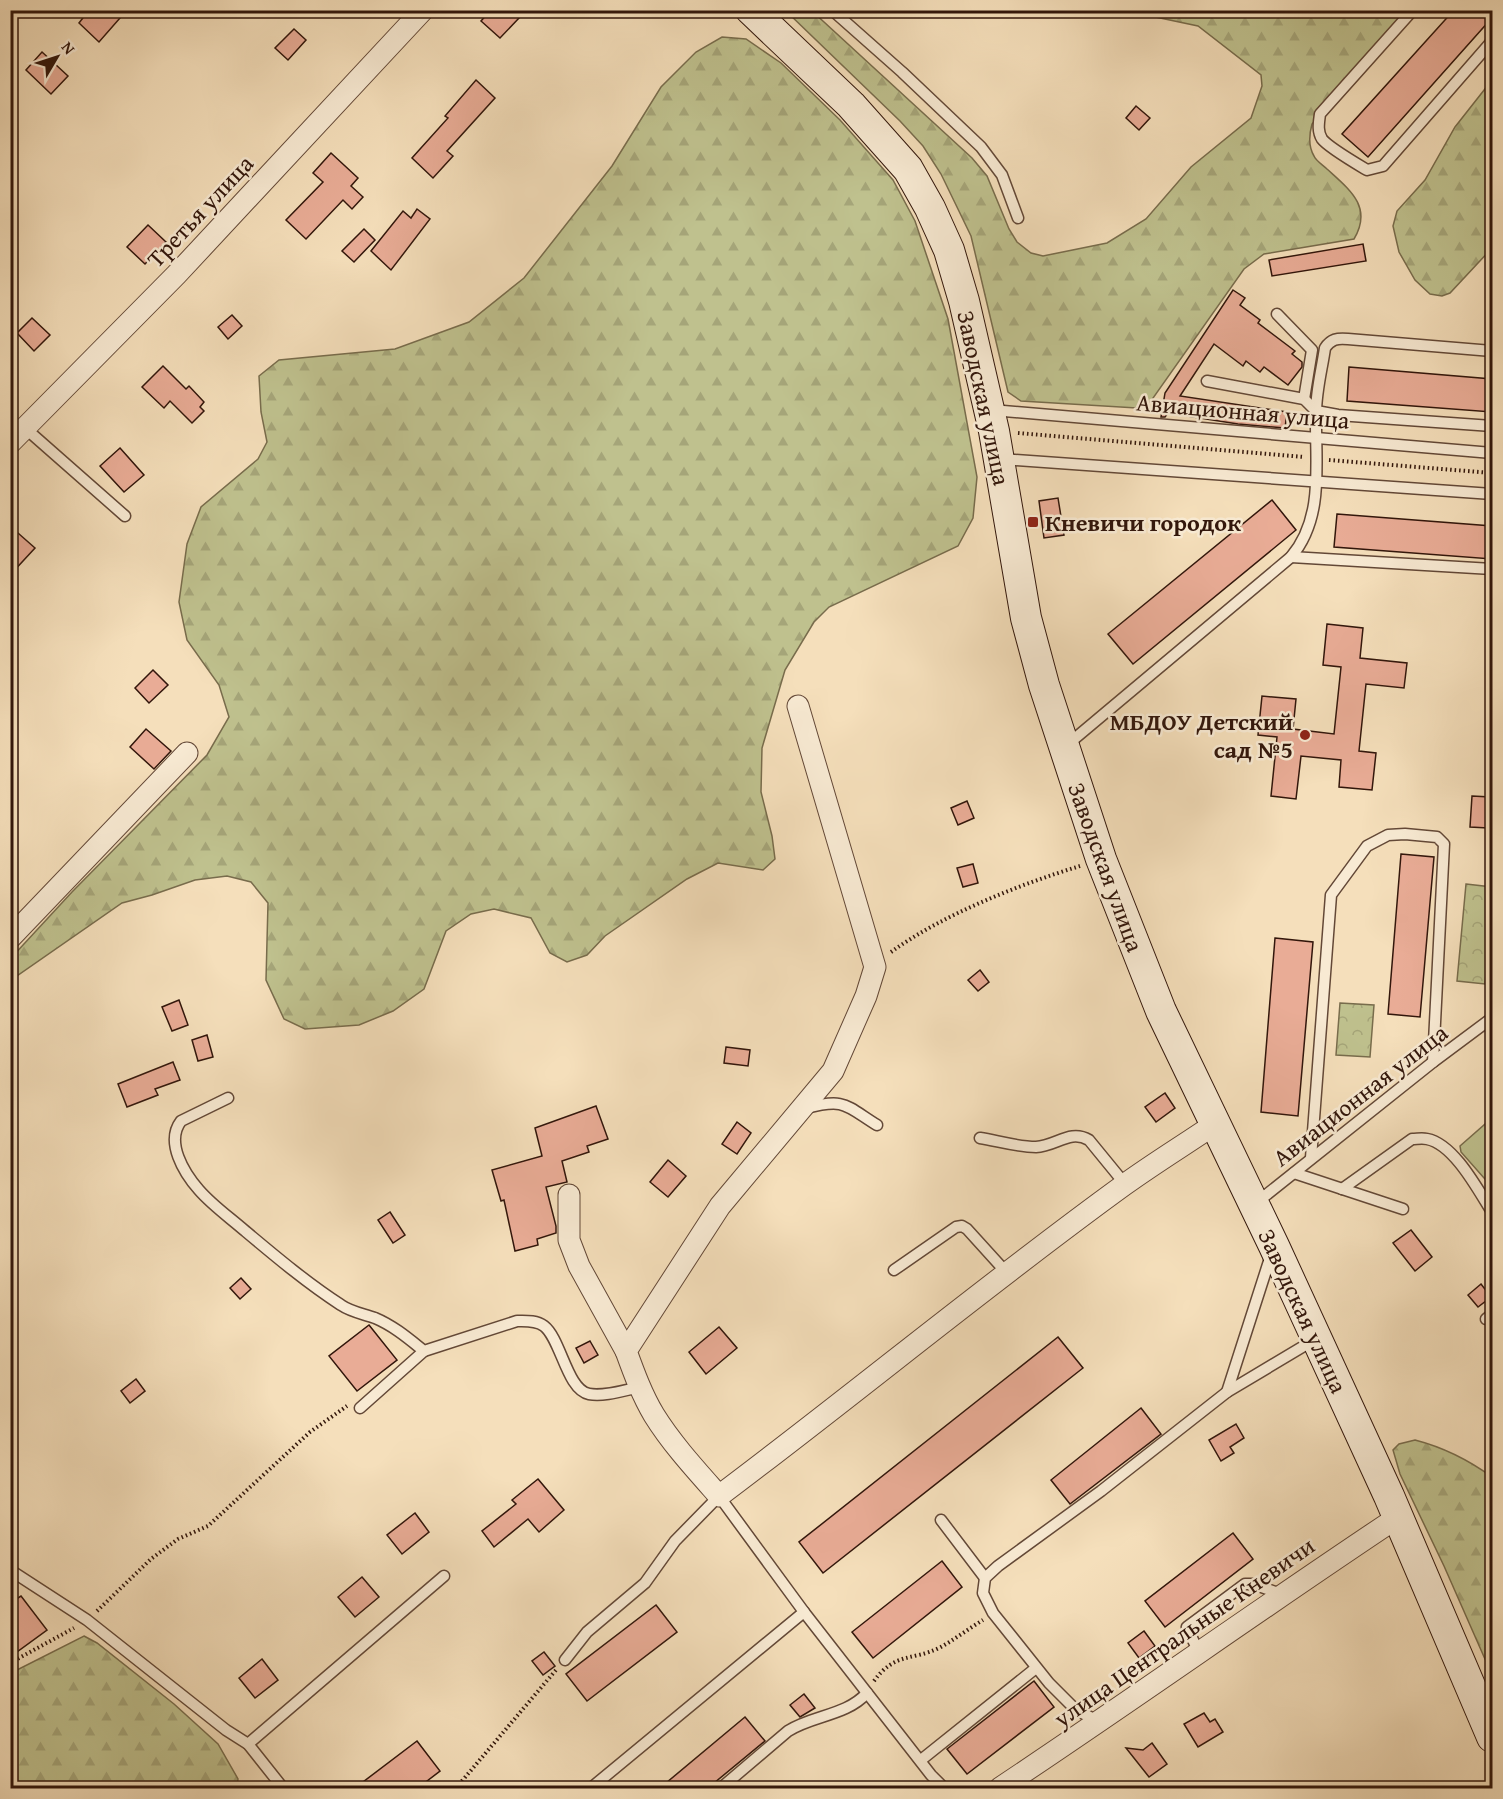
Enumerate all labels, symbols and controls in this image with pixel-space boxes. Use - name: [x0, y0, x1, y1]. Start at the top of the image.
- north arrow: [27, 27, 87, 87]
- text: N: [56, 36, 82, 60]
- street label: Третья улица: [139, 146, 262, 275]
- street label: Заводская улица: [948, 307, 1020, 489]
- street label: Авиационная улица: [1135, 384, 1351, 438]
- place label: Кневичи городок: [1045, 505, 1241, 540]
- marker: Кневичи городок: [1026, 515, 1040, 529]
- place label: МБДОУ Детский сад №5: [1110, 704, 1293, 767]
- marker: МБДОУ Детский сад №5: [1298, 728, 1312, 742]
- street label: Заводская улица: [1059, 778, 1153, 957]
- street label: Авиационная улица: [1265, 1015, 1455, 1175]
- street label: Заводская улица: [1250, 1223, 1357, 1399]
- street label: улица Центральные Кневичи: [1046, 1528, 1322, 1736]

